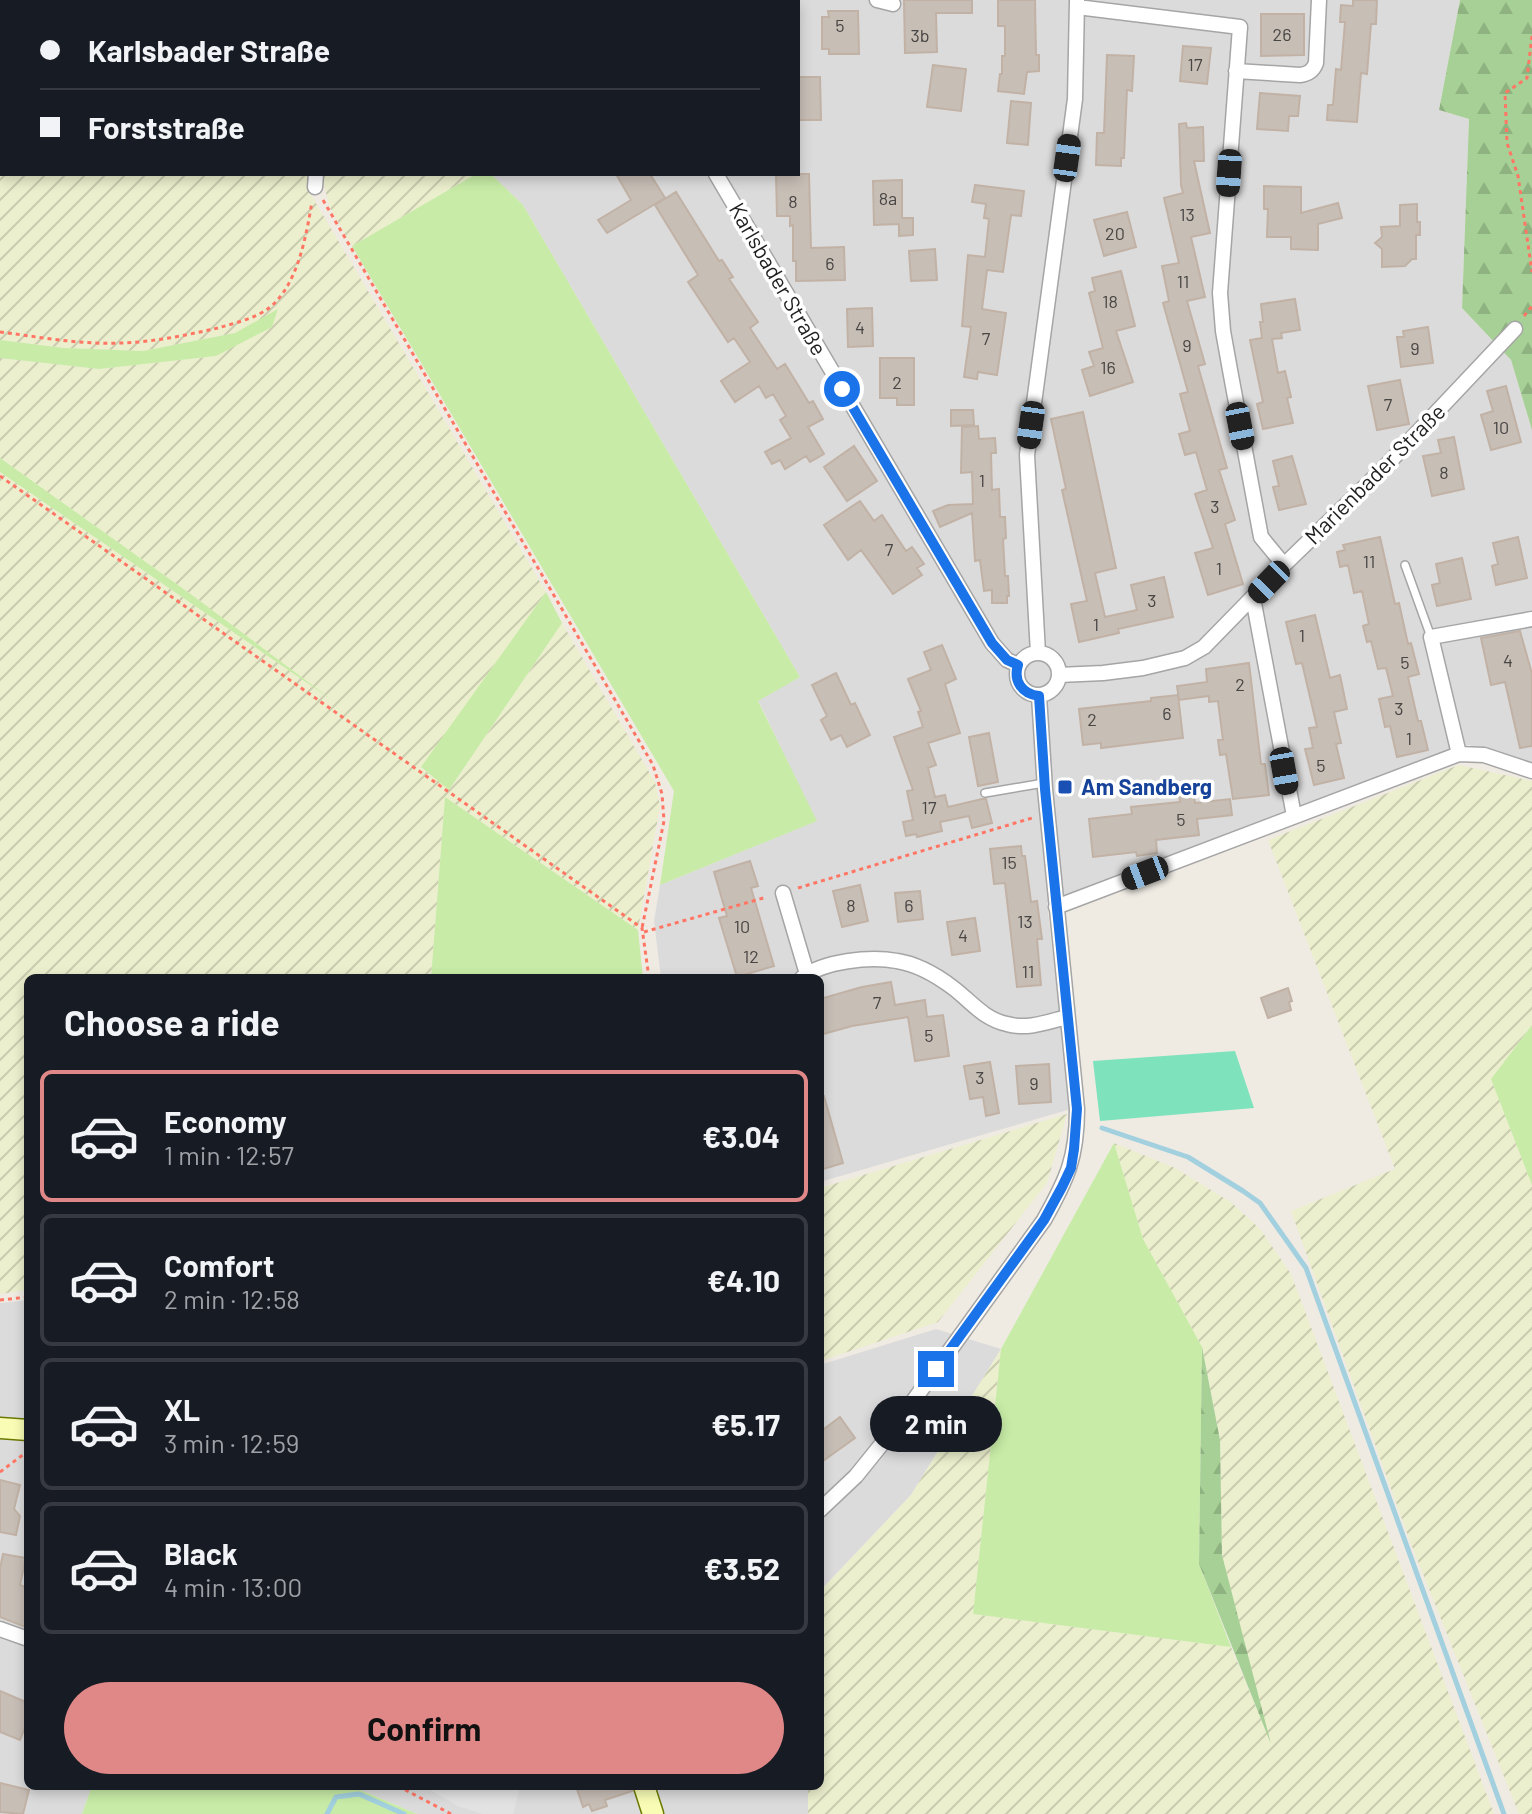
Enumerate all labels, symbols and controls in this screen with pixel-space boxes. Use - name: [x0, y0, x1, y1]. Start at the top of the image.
- house number: 5: [835, 14, 845, 36]
- house number: 26: [1273, 23, 1291, 45]
- house number: 3b: [910, 24, 930, 46]
- text: Karlsbader Straße: [88, 32, 330, 68]
- house number: 17: [1188, 53, 1203, 75]
- text: Forststraße: [88, 109, 245, 145]
- car: [1052, 133, 1082, 183]
- car: [1215, 148, 1243, 198]
- house number: 8a: [879, 187, 897, 209]
- house number: 8: [788, 190, 798, 212]
- street label: Karlsbader Straße: [725, 198, 833, 359]
- house number: 13: [1179, 203, 1195, 225]
- house number: 20: [1105, 222, 1125, 244]
- house number: 6: [825, 252, 835, 274]
- house number: 11: [1177, 270, 1189, 292]
- house number: 18: [1102, 290, 1118, 312]
- house number: 4: [855, 316, 865, 338]
- house number: 7: [982, 327, 991, 349]
- house number: 9: [1182, 334, 1192, 356]
- house number: 9: [1410, 337, 1420, 359]
- house number: 16: [1100, 356, 1116, 378]
- route start: [824, 371, 860, 407]
- house number: 2: [892, 371, 902, 393]
- house number: 7: [1384, 393, 1393, 415]
- street label: Marienbader Straße: [1299, 398, 1450, 549]
- car: [1016, 400, 1046, 450]
- car: [1224, 400, 1256, 452]
- house number: 10: [1493, 416, 1509, 438]
- house number: 8: [1439, 461, 1449, 483]
- house number: 1: [979, 469, 985, 491]
- house number: 3: [1210, 495, 1220, 517]
- house number: 7: [885, 538, 894, 560]
- house number: 11: [1363, 550, 1375, 572]
- car: [1244, 556, 1294, 608]
- house number: 1: [1216, 557, 1222, 579]
- house number: 3: [1147, 589, 1157, 611]
- house number: 1: [1093, 613, 1099, 635]
- house number: 1: [1299, 624, 1305, 646]
- house number: 4: [1503, 649, 1513, 671]
- house number: 5: [1400, 651, 1410, 673]
- house number: 2: [1235, 673, 1245, 695]
- house number: 3: [1394, 697, 1404, 719]
- house number: 6: [1162, 702, 1172, 724]
- house number: 2: [1087, 708, 1097, 730]
- house number: 1: [1406, 727, 1412, 749]
- car: [1268, 745, 1300, 797]
- house number: 5: [1316, 754, 1326, 776]
- place label: Am Sandberg: [1081, 773, 1212, 799]
- marker: Am Sandberg: [1056, 778, 1074, 796]
- house number: 17: [922, 796, 937, 818]
- house number: 5: [1176, 808, 1186, 830]
- house number: 15: [1001, 851, 1017, 873]
- car: [1118, 853, 1172, 893]
- house number: 8: [846, 894, 856, 916]
- house number: 6: [904, 894, 914, 916]
- house number: 13: [1017, 910, 1033, 932]
- house number: 10: [734, 915, 750, 937]
- house number: 4: [958, 924, 968, 946]
- house number: 12: [743, 945, 759, 967]
- house number: 11: [1022, 960, 1034, 982]
- house number: 7: [873, 991, 882, 1013]
- text: Choose a ride: [64, 1000, 280, 1043]
- house number: 5: [924, 1024, 934, 1046]
- house number: 3: [975, 1066, 985, 1088]
- house number: 9: [1029, 1072, 1039, 1094]
- icon: car: [68, 1100, 140, 1172]
- text: Economy: [164, 1103, 287, 1139]
- text: €3.04: [702, 1118, 780, 1154]
- text: 1 min · 12:57: [164, 1139, 294, 1170]
- icon: car: [68, 1244, 140, 1316]
- text: Comfort: [164, 1247, 274, 1283]
- text: €4.10: [707, 1262, 780, 1298]
- text: 2 min · 12:58: [164, 1283, 300, 1314]
- route end: [918, 1351, 954, 1387]
- icon: car: [68, 1388, 140, 1460]
- text: XL: [164, 1391, 200, 1427]
- callout: 2 min: [870, 1397, 1002, 1453]
- text: €5.17: [711, 1406, 780, 1442]
- text: 2 min: [905, 1408, 967, 1439]
- text: 3 min · 12:59: [164, 1427, 299, 1458]
- icon: car: [68, 1532, 140, 1604]
- text: Black: [164, 1535, 238, 1571]
- text: €3.52: [704, 1550, 780, 1586]
- text: 4 min · 13:00: [164, 1571, 302, 1602]
- button: Confirm: [64, 1682, 784, 1774]

